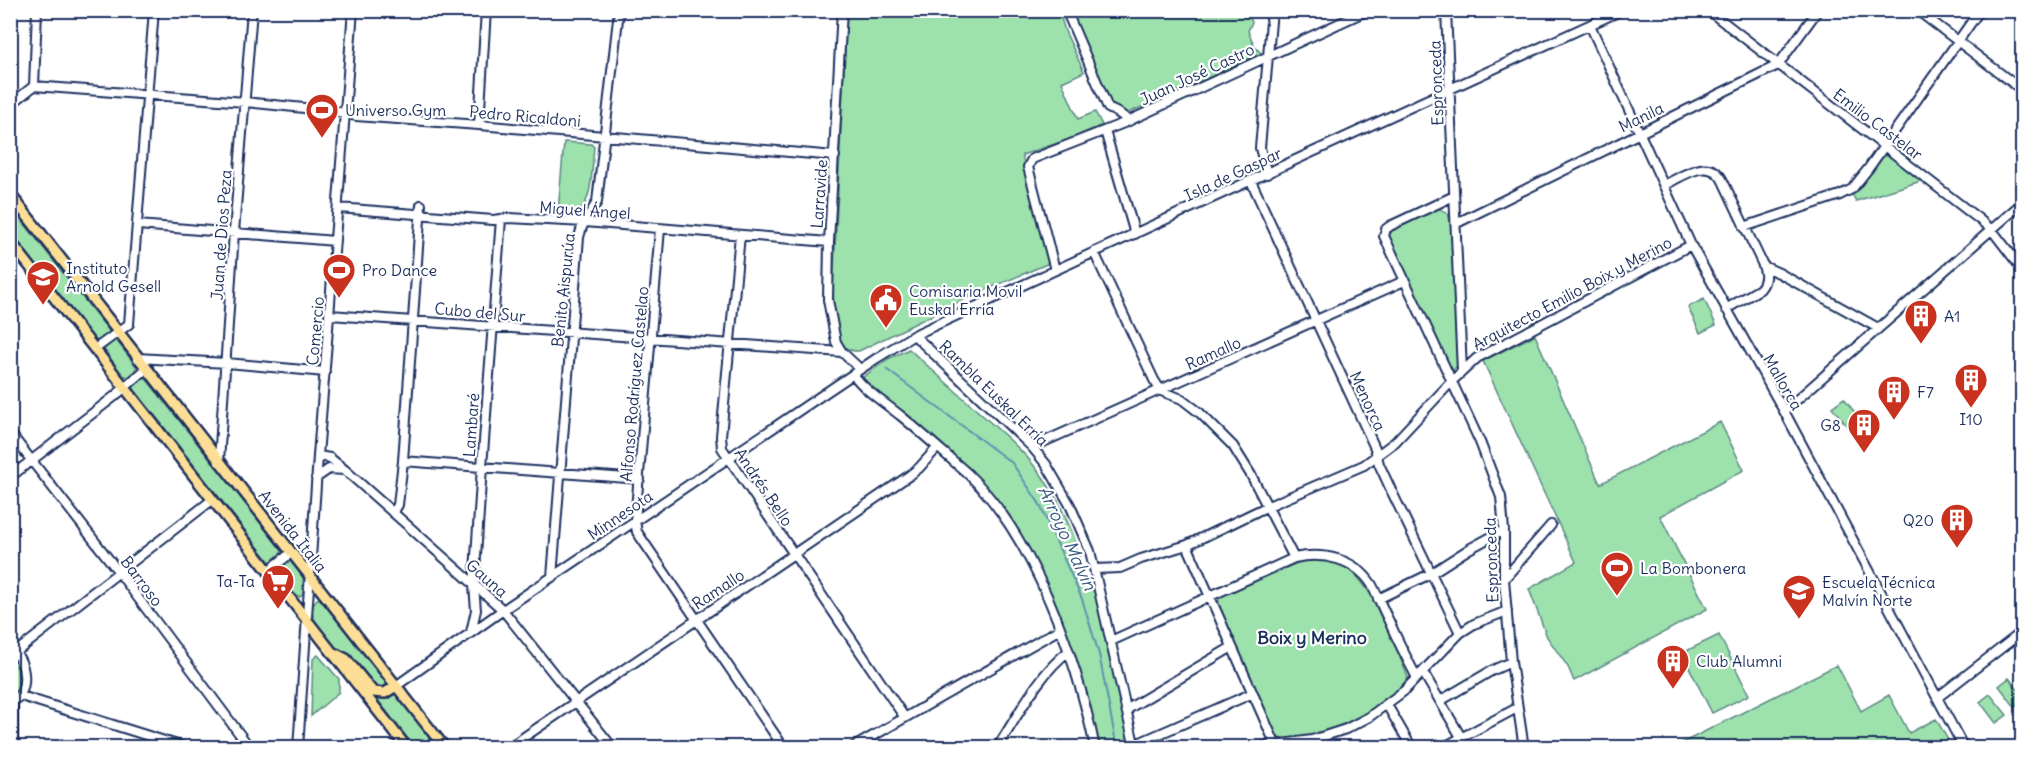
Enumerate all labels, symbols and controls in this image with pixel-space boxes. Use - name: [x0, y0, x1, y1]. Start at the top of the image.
- street label: Juan José Castro: [1137, 39, 1257, 109]
- street label: Espronceda: [1425, 40, 1447, 126]
- street label: Emilio Castelar: [1829, 84, 1927, 164]
- sports icon: Universo Gym: [304, 92, 340, 139]
- street label: Manila: [1615, 98, 1667, 136]
- place label: Universo Gym: [345, 100, 446, 120]
- street label: Pedro Ricaldoni: [468, 101, 582, 131]
- street label: Isla de Gaspar: [1181, 142, 1285, 205]
- street label: Larravide: [807, 159, 831, 229]
- street label: Juan de Dios Peza: [206, 169, 236, 301]
- street label: Miguel Ángel: [539, 197, 631, 223]
- street label: Benito Aispurúa: [547, 232, 579, 348]
- street label: Arquitecto Emilio Boix y Merino: [1469, 232, 1675, 354]
- sports icon: Pro Dance: [321, 252, 357, 299]
- place label: Instituto Arnold Gesell: [66, 258, 161, 296]
- school or university icon: Instituto Arnold Gesell: [25, 259, 61, 306]
- place label: Pro Dance: [362, 260, 437, 280]
- place label: Comisaria Movil Euskal Erría: [909, 281, 1022, 319]
- public building icon: Comisaria Movil Euskal Erría: [868, 282, 904, 329]
- street label: Alfonso Rodríguez Castelao: [615, 285, 653, 483]
- street label: Comercio: [302, 296, 328, 366]
- street label: Cubo del Sur: [434, 298, 527, 326]
- building icon: A1: [1903, 298, 1939, 345]
- place label: A1: [1944, 306, 1960, 326]
- street label: Ramallo: [1182, 332, 1244, 374]
- street label: Rambla Euskal Erría: [935, 336, 1053, 450]
- street label: Mallorca: [1759, 350, 1807, 414]
- building icon: I10: [1953, 362, 1989, 409]
- street label: Menorca: [1346, 368, 1390, 434]
- building icon: F7: [1876, 374, 1912, 421]
- place label: F7: [1917, 382, 1934, 402]
- street label: Lambaré: [459, 392, 483, 458]
- building icon: G8: [1846, 407, 1882, 454]
- place label: I10: [1959, 409, 1983, 429]
- place label: G8: [1820, 415, 1841, 435]
- street label: Andrés Bello: [731, 444, 797, 530]
- water label: Arroyo Malvín: [1033, 482, 1102, 594]
- street label: Avenida Italia: [255, 486, 331, 576]
- street label: Minnesota: [584, 486, 656, 544]
- building icon: Q20: [1939, 502, 1975, 549]
- place label: Q20: [1903, 510, 1934, 530]
- street label: Espronceda: [1480, 517, 1502, 603]
- sports icon: La Bombonera: [1599, 550, 1635, 597]
- street label: Barroso: [117, 552, 167, 610]
- street label: Gauna: [462, 555, 512, 601]
- place label: La Bombonera: [1640, 558, 1746, 578]
- supermarket icon: Ta-Ta: [260, 563, 296, 610]
- street label: Ramallo: [688, 564, 748, 614]
- place label: Ta-Ta: [216, 571, 255, 591]
- place label: Escuela Técnica Malvín Norte: [1822, 572, 1935, 610]
- school or university icon: Escuela Técnica Malvín Norte: [1781, 573, 1817, 620]
- district label: Boix y Merino: [1257, 626, 1367, 649]
- building icon: Club Alumni: [1655, 643, 1691, 690]
- place label: Club Alumni: [1696, 651, 1782, 671]

